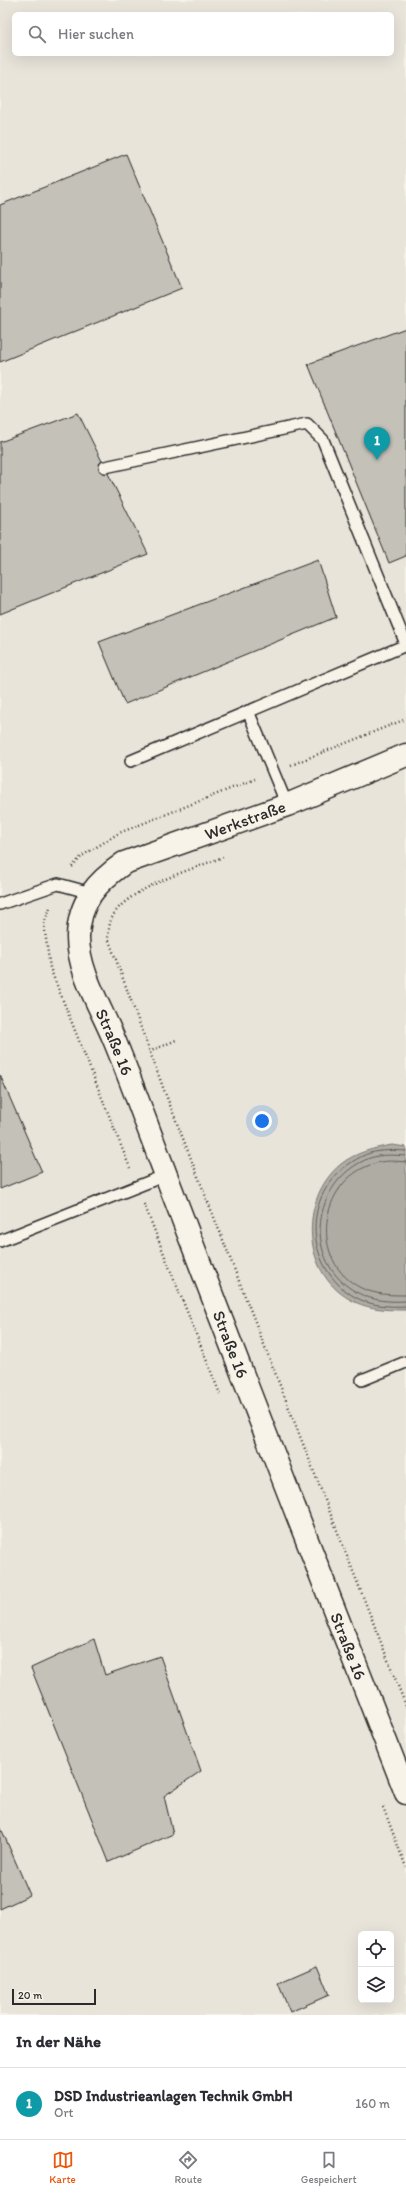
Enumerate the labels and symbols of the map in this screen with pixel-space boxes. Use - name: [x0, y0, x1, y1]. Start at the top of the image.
- pin: 1: [364, 427, 390, 460]
- street label: Werkstraße: [202, 796, 288, 844]
- street label: Straße 16: [91, 1005, 137, 1078]
- your location: [252, 1111, 272, 1131]
- street label: Straße 16: [209, 1308, 253, 1381]
- street label: Straße 16: [326, 1610, 371, 1683]
- scale bar: [12, 1987, 96, 2006]

